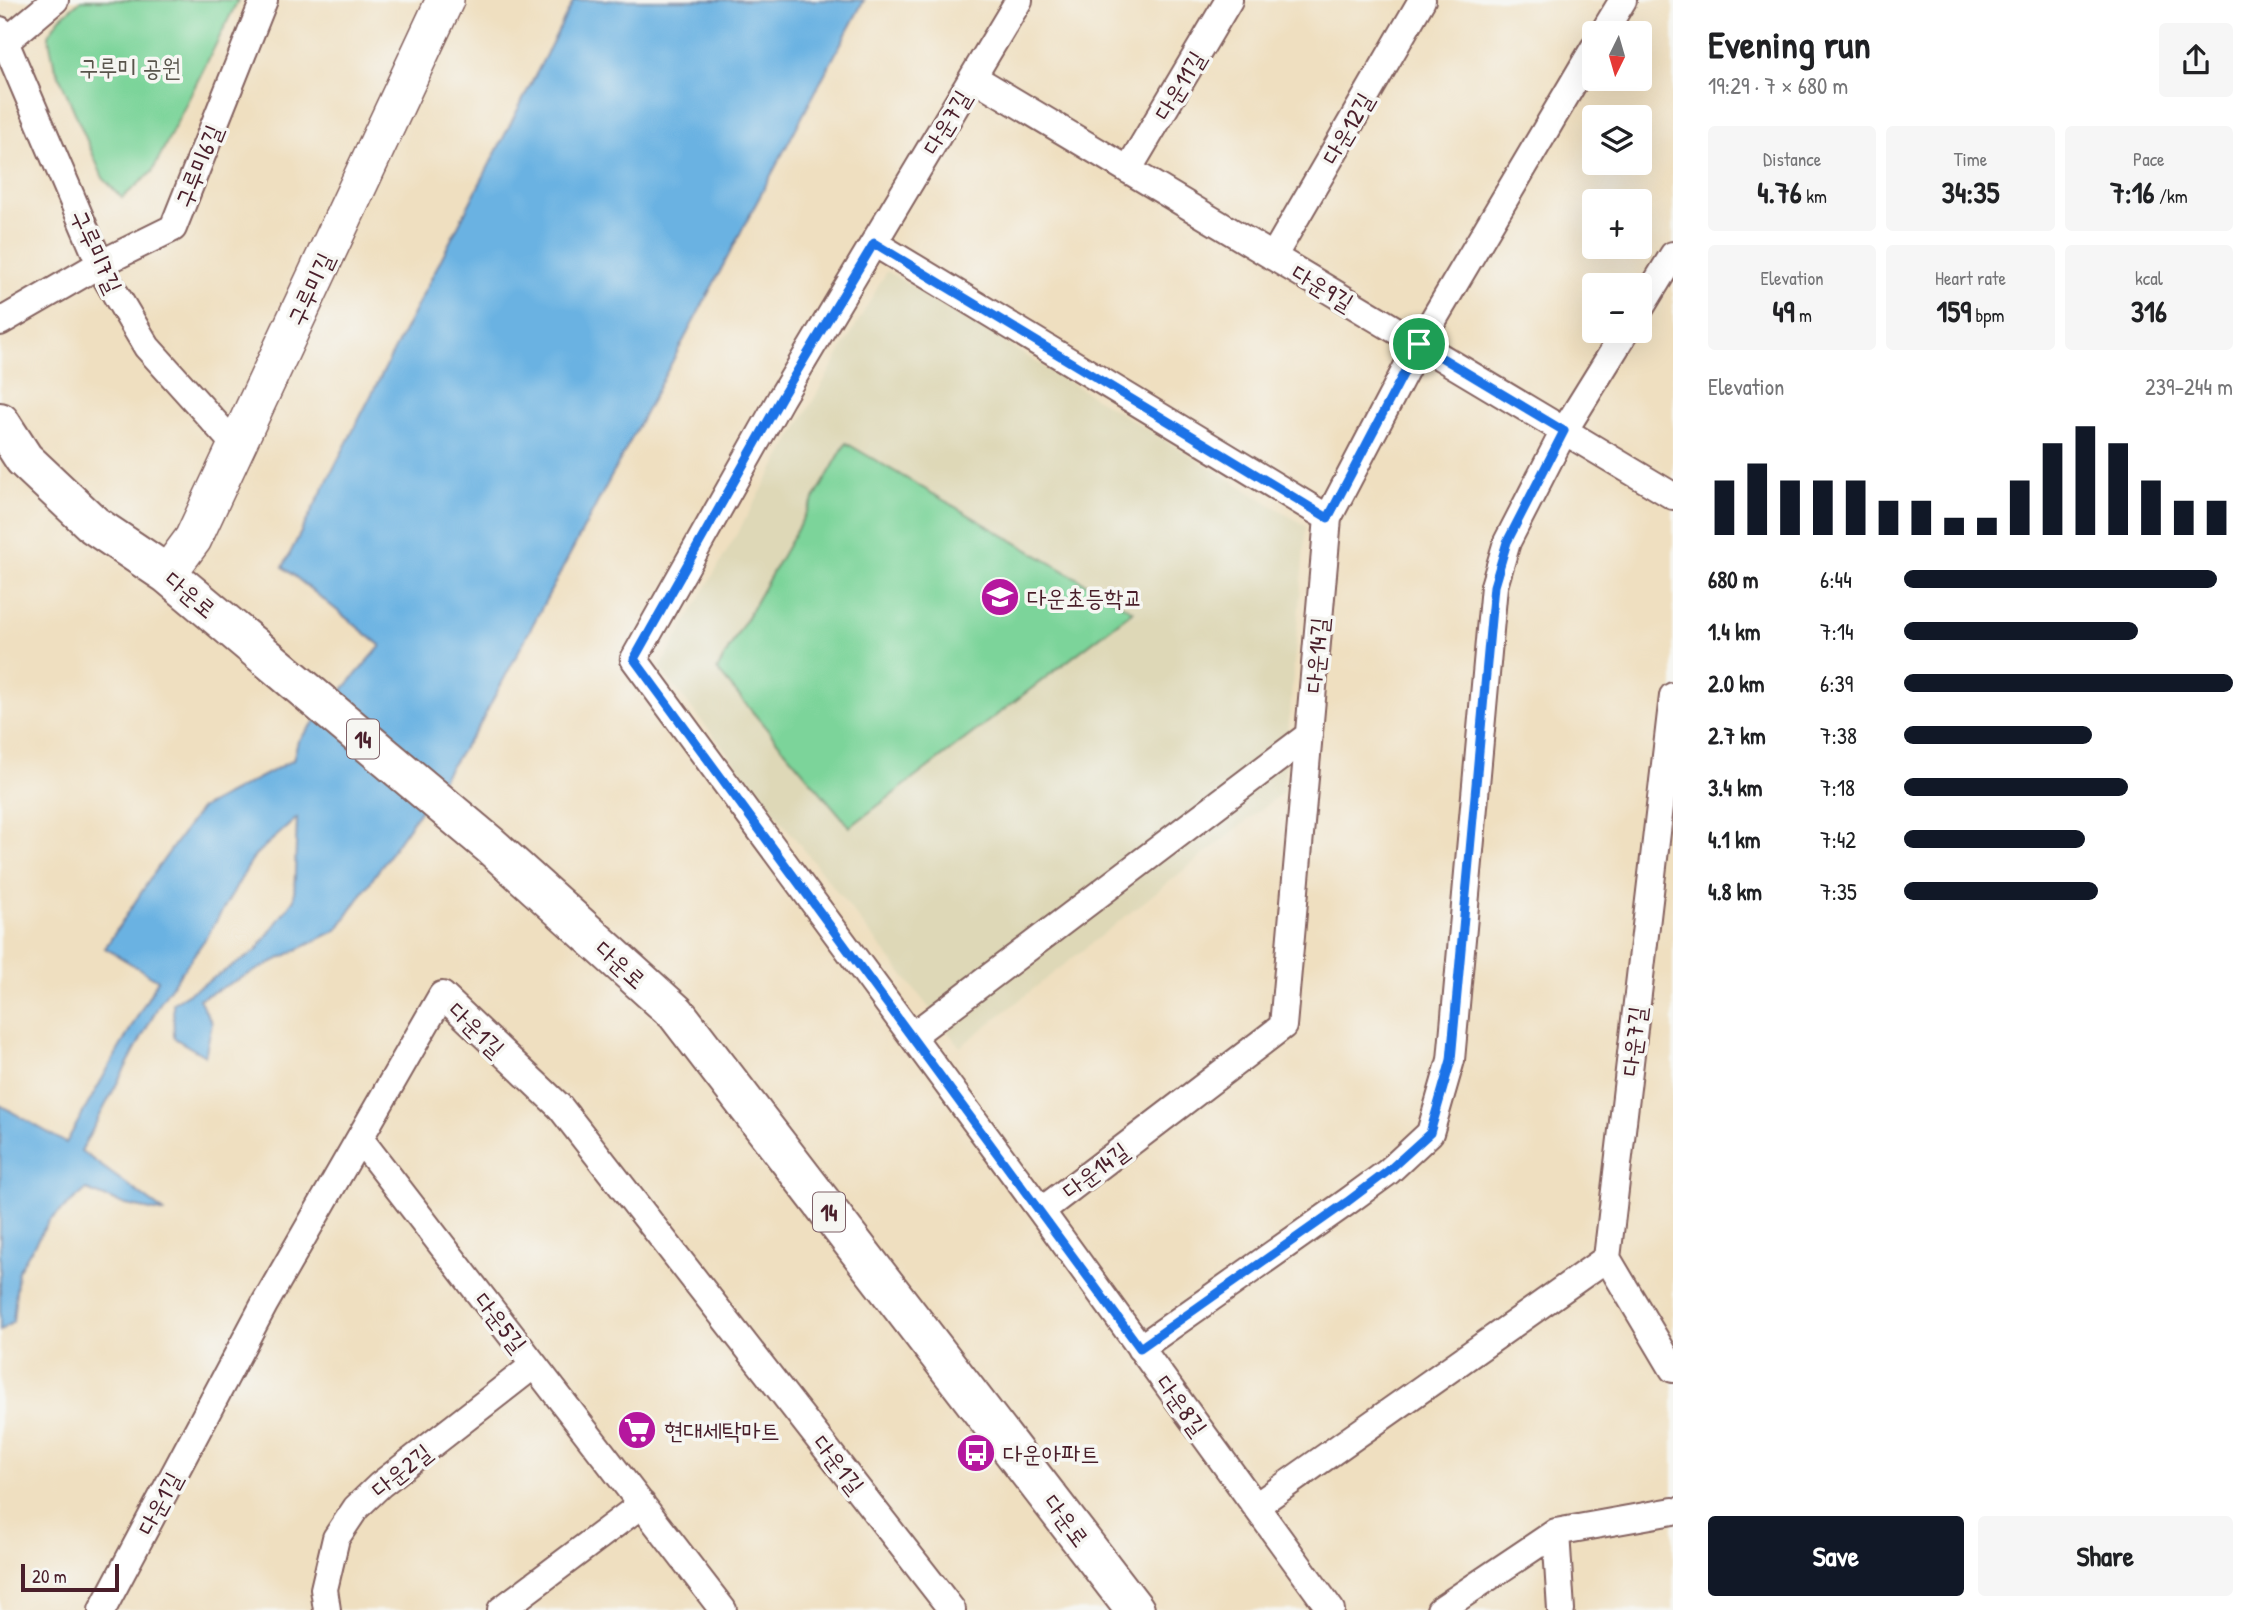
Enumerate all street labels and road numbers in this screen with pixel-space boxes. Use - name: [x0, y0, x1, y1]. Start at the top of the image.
- street label: 다운11길: [1146, 44, 1212, 126]
- street label: 다운7길: [914, 84, 978, 160]
- street label: 다운12길: [1314, 86, 1380, 170]
- street label: 구루미6길: [167, 120, 229, 212]
- street label: 구루미7길: [64, 204, 130, 298]
- street label: 구루미길: [279, 247, 341, 331]
- street label: 다운9길: [1286, 256, 1360, 318]
- street label: 다운로: [159, 563, 223, 625]
- street label: 다운14길: [1297, 616, 1335, 694]
- road number: 14: [347, 720, 379, 758]
- street label: 다운로: [589, 933, 653, 995]
- street label: 다운1길: [442, 994, 512, 1064]
- street label: 다운7길: [1613, 1004, 1653, 1078]
- street label: 다운14길: [1055, 1134, 1135, 1206]
- road number: 14: [813, 1192, 845, 1232]
- street label: 다운5길: [467, 1285, 535, 1359]
- street label: 다운8길: [1149, 1368, 1215, 1442]
- street label: 다운1길: [806, 1428, 872, 1500]
- street label: 다운2길: [364, 1436, 438, 1504]
- street label: 다운1길: [129, 1466, 189, 1540]
- street label: 다운로: [1037, 1487, 1097, 1553]

